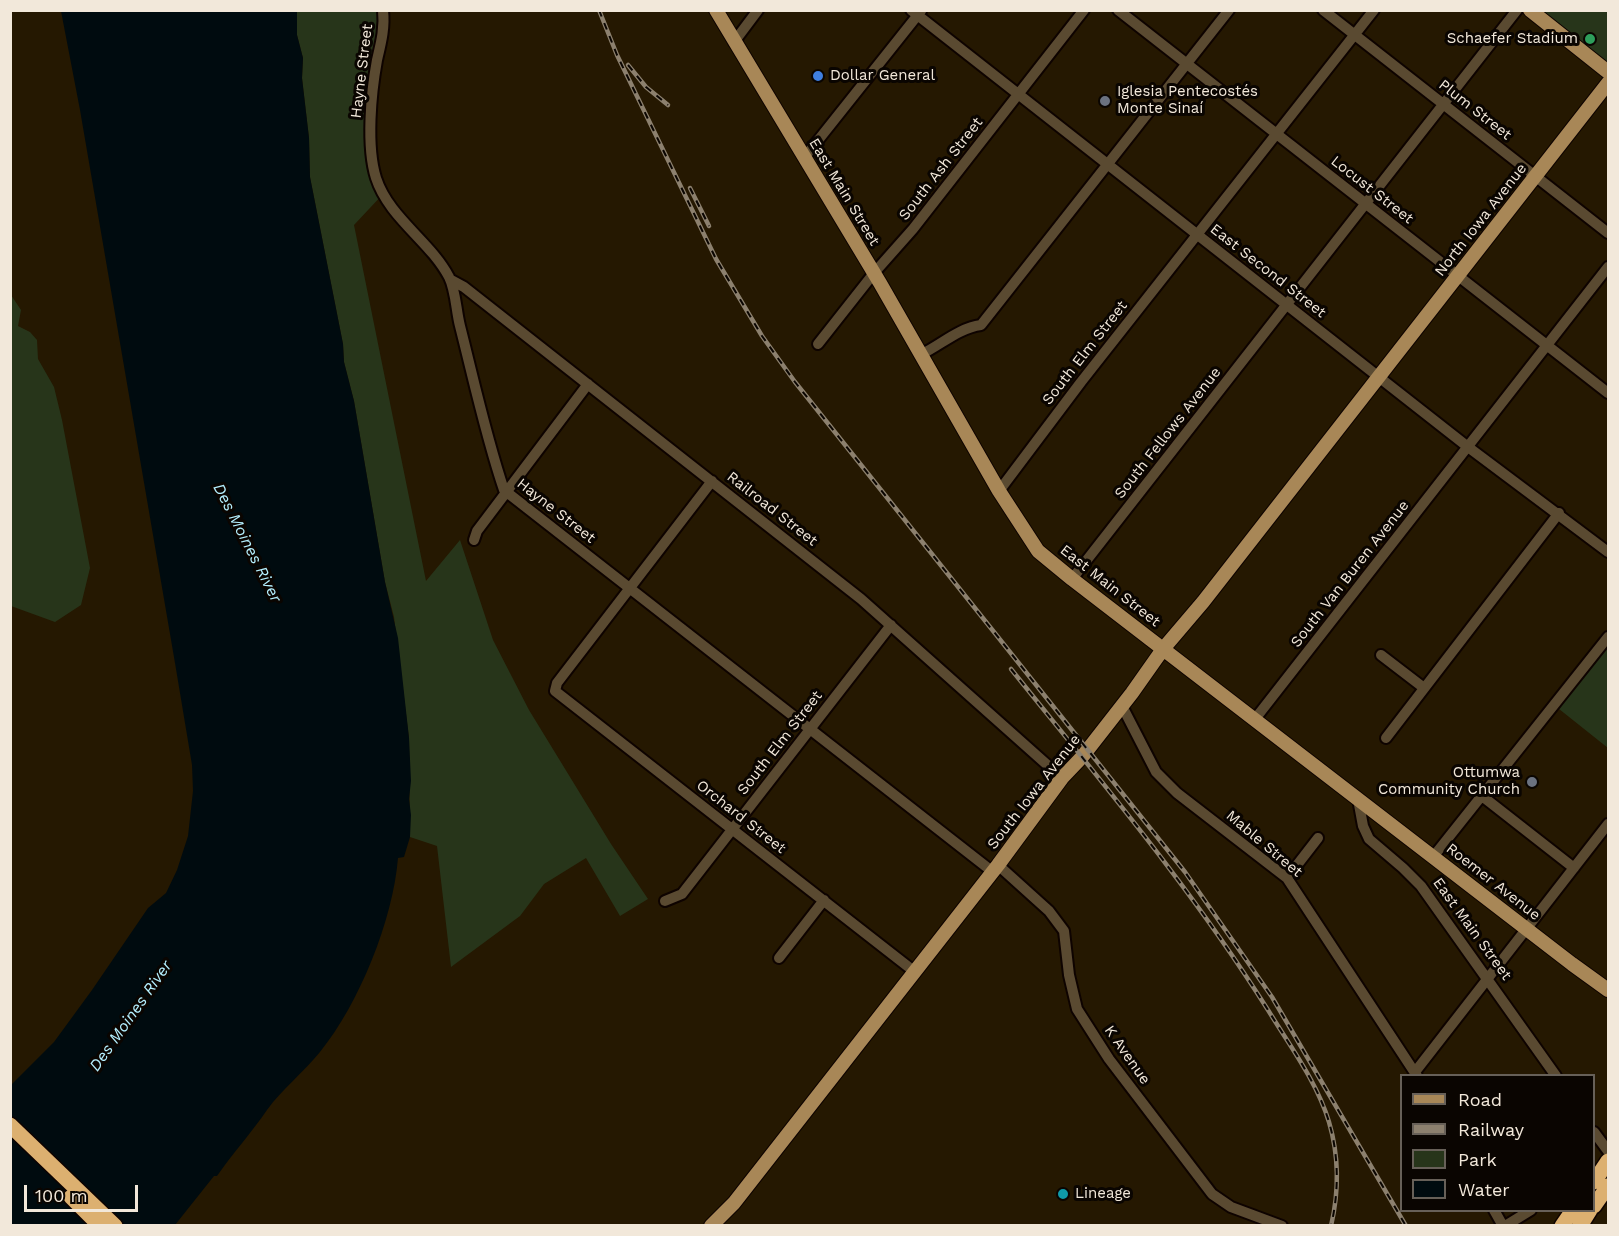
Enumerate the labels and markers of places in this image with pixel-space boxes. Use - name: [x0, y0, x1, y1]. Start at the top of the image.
- place label: Schaefer Stadium: [1447, 30, 1578, 48]
- marker: Schaefer Stadium: [1583, 32, 1597, 46]
- place label: Dollar General: [830, 67, 935, 85]
- marker: Dollar General: [811, 69, 825, 83]
- place label: Iglesia Pentecostés Monte Sinaí: [1117, 83, 1258, 118]
- marker: Iglesia Pentecostés Monte Sinaí: [1098, 94, 1112, 108]
- place label: Ottumwa Community Church: [1378, 764, 1520, 799]
- marker: Ottumwa Community Church: [1525, 775, 1539, 789]
- place label: Lineage: [1075, 1185, 1131, 1203]
- marker: Lineage: [1056, 1187, 1070, 1201]

